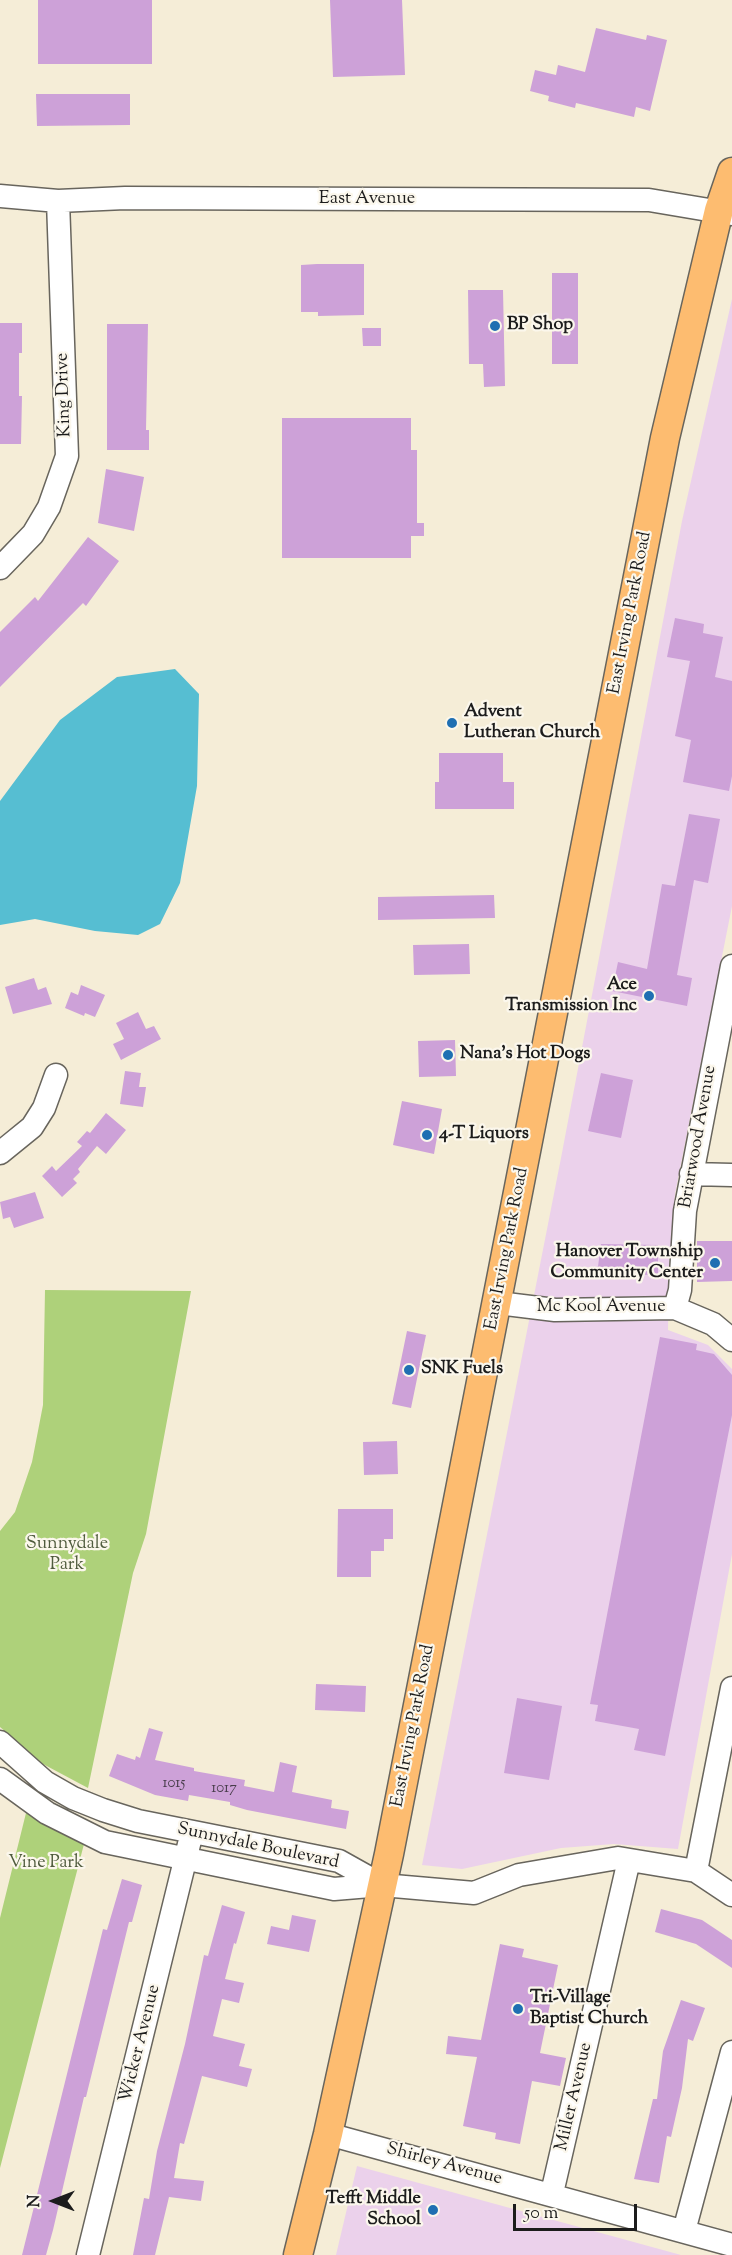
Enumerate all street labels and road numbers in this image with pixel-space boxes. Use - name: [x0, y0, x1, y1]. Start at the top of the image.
- street label: East Avenue: [319, 189, 415, 211]
- street label: King Drive: [53, 352, 77, 438]
- street label: East Irving Park Road: [605, 530, 657, 696]
- street label: Briarwood Avenue: [676, 1064, 722, 1210]
- street label: East Irving Park Road: [482, 1166, 534, 1332]
- street label: Mc Kool Avenue: [536, 1297, 666, 1319]
- street label: East Irving Park Road: [388, 1643, 440, 1809]
- street label: Sunnydale Boulevard: [175, 1819, 341, 1875]
- street label: Wicker Avenue: [116, 1983, 166, 2105]
- street label: Miller Avenue: [552, 2041, 598, 2153]
- street label: Shirley Avenue: [384, 2139, 504, 2191]

